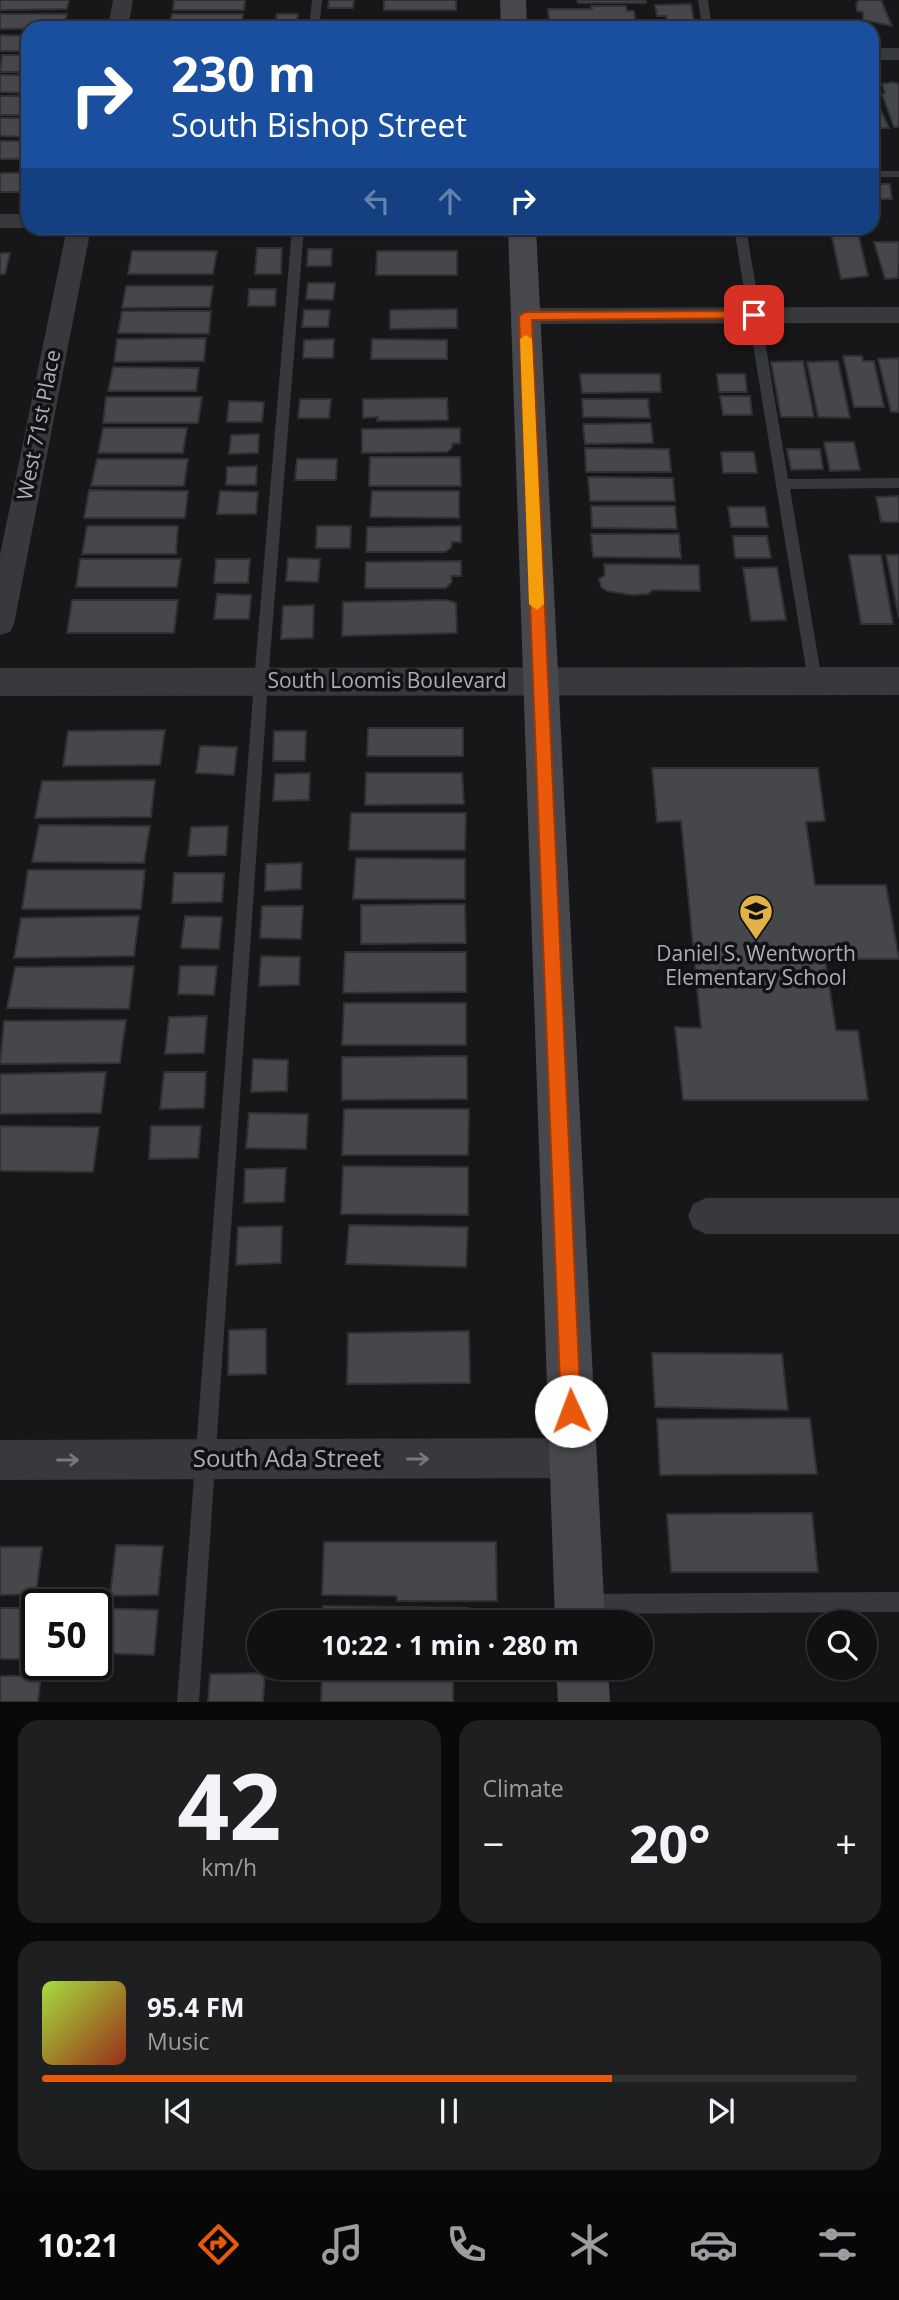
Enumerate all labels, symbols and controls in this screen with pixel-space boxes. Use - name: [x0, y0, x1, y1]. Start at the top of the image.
- text: 230 m: [171, 40, 316, 106]
- icon: right: [56, 49, 147, 140]
- text: South Bishop Street: [171, 103, 467, 146]
- icon: left: [358, 182, 396, 220]
- icon: ahead: [431, 182, 469, 220]
- icon: right: [504, 182, 542, 220]
- pin: [724, 285, 784, 345]
- icon: arrive: [735, 296, 773, 334]
- street label: West 71st Place: [10, 347, 66, 502]
- street label: South Loomis Boulevard: [267, 666, 507, 694]
- school or university icon: Daniel S. Wentworth Elementary School: [737, 892, 775, 941]
- place label: Daniel S. Wentworth Elementary School: [656, 939, 856, 991]
- position arrow: [534, 1374, 608, 1448]
- street label: South Ada Street: [193, 1441, 381, 1474]
- one-way arrow: [406, 1452, 429, 1466]
- one-way arrow: [56, 1453, 79, 1466]
- speed limit sign: 50: [21, 1589, 112, 1680]
- map controls: [807, 1610, 877, 1680]
- button: search: [807, 1610, 877, 1680]
- text: 10:22 · 1 min · 280 m: [321, 1627, 579, 1663]
- text: 42: [177, 1743, 281, 1867]
- text: Climate: [483, 1772, 564, 1804]
- text: 20°: [629, 1807, 711, 1878]
- text: −: [483, 1817, 504, 1869]
- text: +: [835, 1817, 857, 1869]
- text: km/h: [201, 1851, 257, 1883]
- text: 95.4 FM: [147, 1989, 245, 2025]
- text: Music: [147, 2025, 210, 2057]
- icon: previous: [159, 2092, 197, 2130]
- icon: pause: [430, 2092, 468, 2130]
- icon: next: [702, 2092, 740, 2130]
- icon: directions: [194, 2220, 243, 2269]
- icon: music: [318, 2220, 367, 2269]
- icon: phone: [442, 2220, 491, 2269]
- icon: climate: [565, 2220, 614, 2269]
- icon: car: [689, 2220, 738, 2269]
- icon: filters: [813, 2220, 862, 2269]
- text: 10:21: [37, 2223, 120, 2266]

